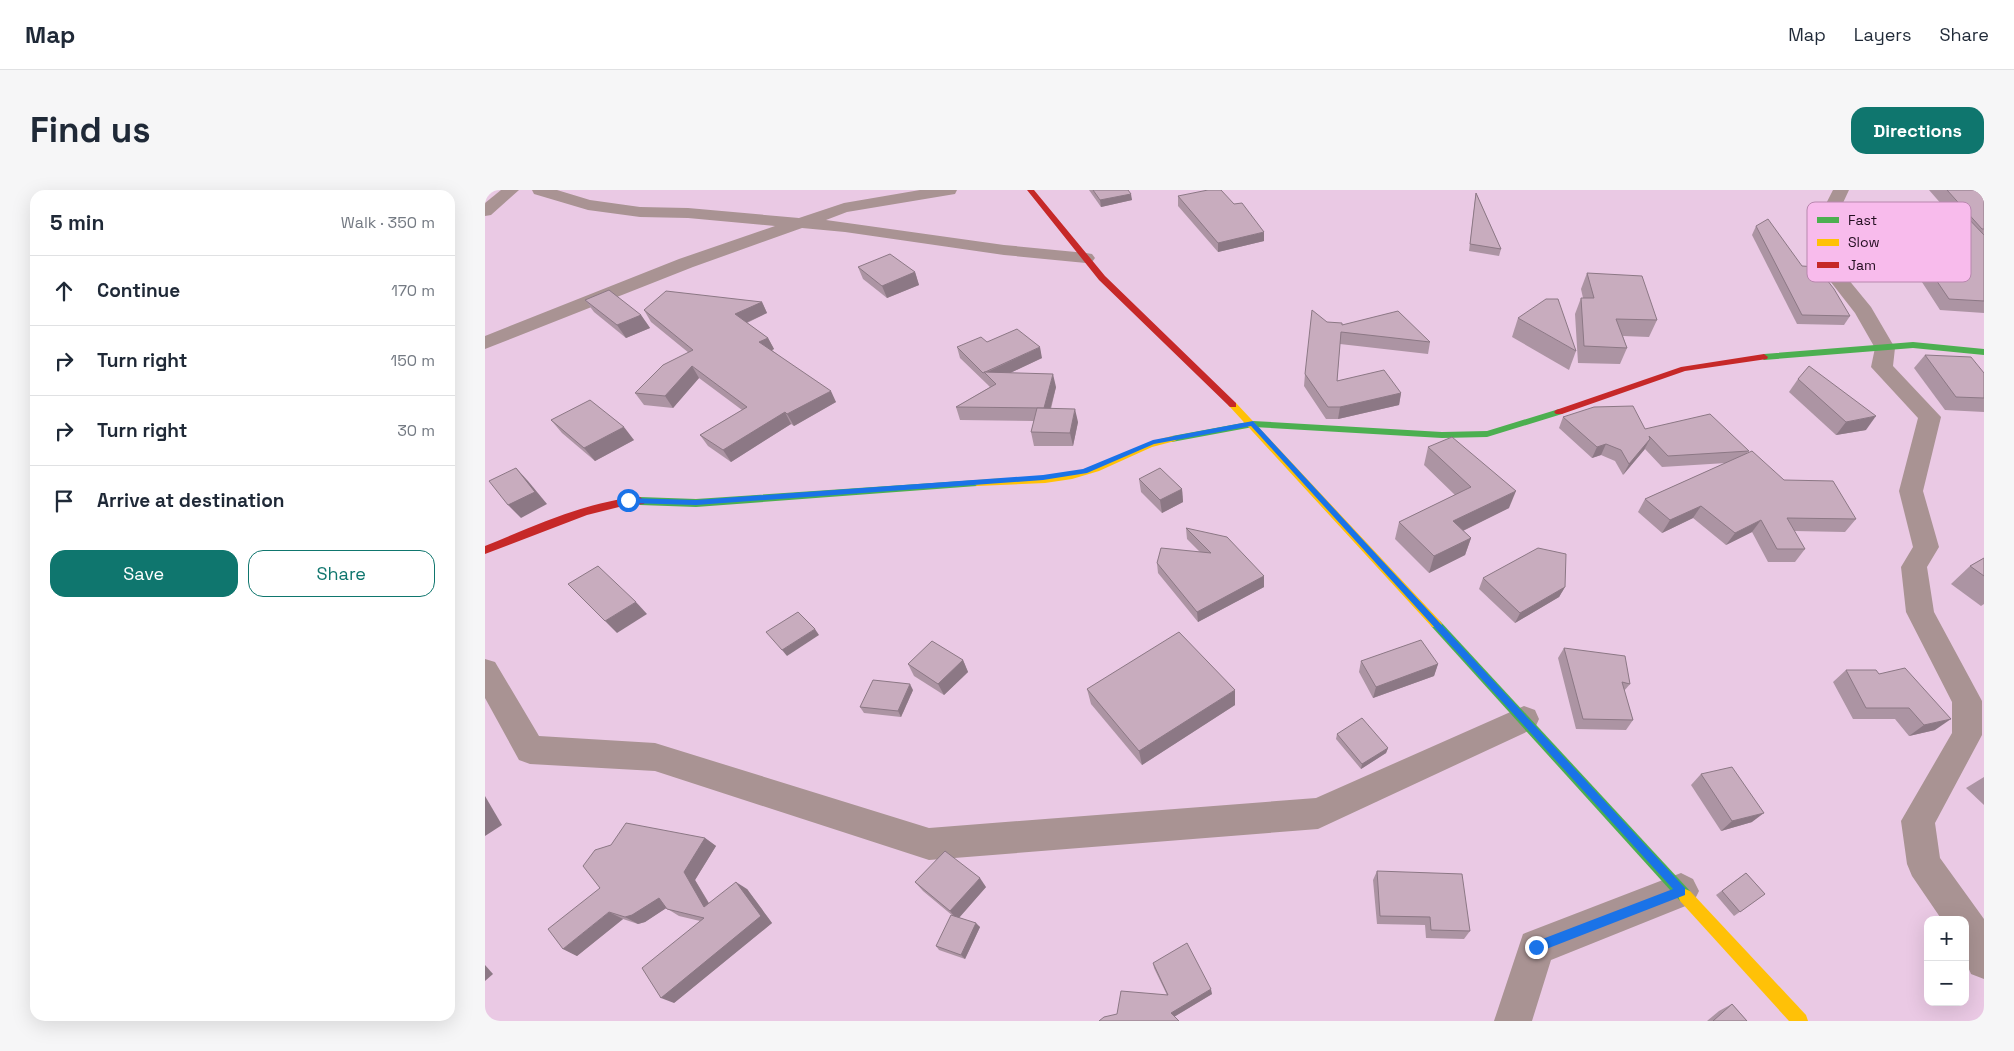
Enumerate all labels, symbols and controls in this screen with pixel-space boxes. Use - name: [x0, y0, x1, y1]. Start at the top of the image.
- text: Map: [25, 19, 75, 50]
- text: Map: [1788, 23, 1826, 46]
- text: Layers: [1854, 23, 1911, 46]
- text: Share: [1939, 23, 1989, 46]
- button: Directions: [1851, 107, 1984, 154]
- text: Find us: [30, 108, 151, 152]
- legend: [1807, 202, 1971, 282]
- text: 5 min: [50, 209, 104, 236]
- text: Fast: [1848, 211, 1877, 229]
- text: Walk · 350 m: [341, 212, 435, 233]
- text: Slow: [1848, 233, 1880, 251]
- text: Jam: [1848, 256, 1876, 274]
- icon: ahead: [50, 277, 78, 305]
- text: Continue: [97, 278, 180, 303]
- text: 170 m: [391, 280, 435, 301]
- icon: right: [50, 347, 78, 375]
- text: Turn right: [97, 348, 187, 373]
- text: 150 m: [391, 350, 435, 371]
- icon: right: [50, 417, 78, 445]
- text: Turn right: [97, 418, 187, 443]
- text: 30 m: [397, 420, 435, 441]
- icon: arrive: [50, 487, 78, 515]
- text: Arrive at destination: [97, 488, 285, 513]
- route start: [617, 489, 640, 512]
- button: Save: [50, 550, 238, 597]
- button: Share: [248, 550, 435, 597]
- map controls: [1924, 916, 1969, 1006]
- button: +: [1924, 916, 1969, 961]
- route end: [1525, 936, 1548, 959]
- button: −: [1924, 961, 1969, 1006]

